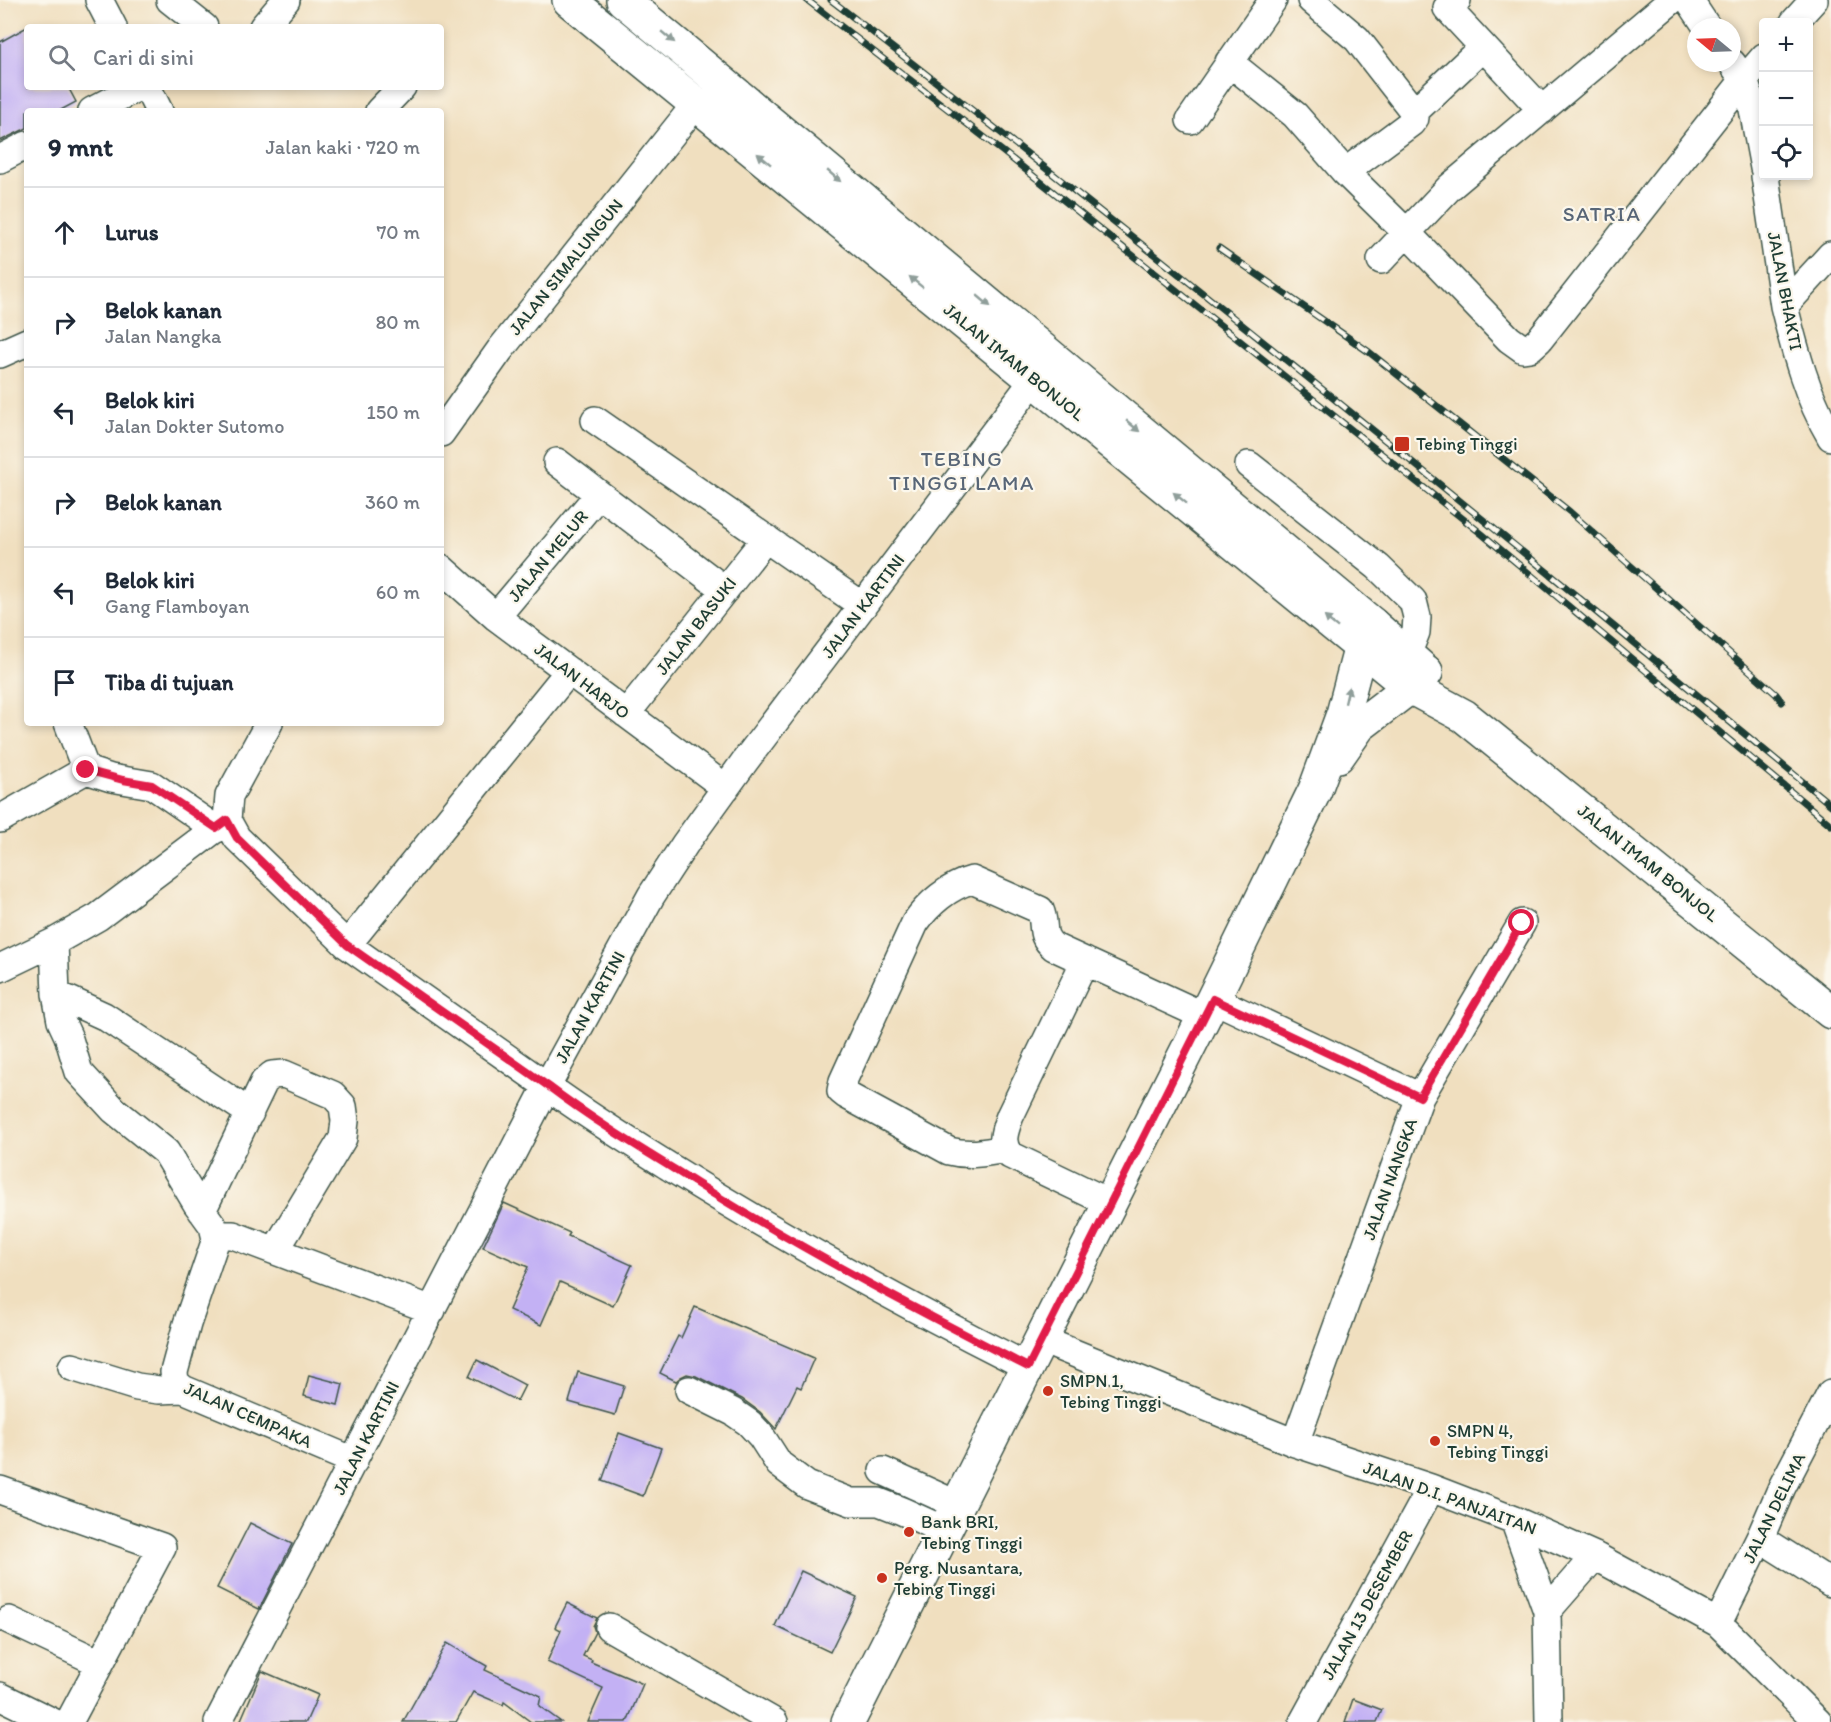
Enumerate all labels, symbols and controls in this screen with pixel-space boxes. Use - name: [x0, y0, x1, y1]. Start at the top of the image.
- north arrow: [1687, 18, 1741, 72]
- map controls: [1759, 18, 1813, 180]
- button: +: [1759, 18, 1813, 72]
- search box: [24, 24, 444, 90]
- one-way arrow: [660, 31, 676, 44]
- icon: search: [45, 41, 78, 74]
- text: Cari di sini: [93, 44, 194, 71]
- button: −: [1759, 72, 1813, 126]
- button: locate: [1759, 126, 1813, 180]
- text: 9 mnt: [48, 131, 113, 163]
- text: Jalan kaki · 720 m: [266, 135, 420, 159]
- one-way arrow: [757, 153, 772, 166]
- one-way arrow: [826, 169, 841, 182]
- street label: JALAN SIMALUNGUN: [504, 194, 628, 340]
- district label: SATRIA: [1563, 201, 1641, 226]
- icon: ahead: [48, 216, 81, 249]
- text: Lurus: [105, 219, 159, 246]
- text: 70 m: [376, 220, 420, 244]
- street label: JALAN BHAKTI: [1763, 230, 1807, 352]
- one-way arrow: [908, 276, 923, 289]
- one-way arrow: [976, 294, 991, 307]
- text: Belok kanan: [105, 297, 222, 324]
- street label: JALAN IMAM BONJOL: [939, 298, 1089, 426]
- icon: right: [48, 306, 81, 339]
- text: 80 m: [375, 310, 420, 334]
- text: Jalan Nangka: [105, 324, 222, 348]
- text: Belok kiri: [105, 387, 195, 414]
- icon: left: [48, 396, 81, 429]
- text: 150 m: [367, 400, 420, 424]
- text: Jalan Dokter Sutomo: [105, 414, 284, 438]
- one-way arrow: [1126, 419, 1141, 432]
- place label: Tebing Tinggi: [1416, 433, 1518, 455]
- marker: Tebing Tinggi: [1393, 435, 1411, 453]
- district label: TEBING TINGGI LAMA: [889, 446, 1035, 495]
- icon: right: [48, 486, 81, 519]
- text: Belok kanan: [105, 489, 222, 516]
- text: 360 m: [365, 490, 420, 514]
- one-way arrow: [1173, 493, 1188, 505]
- street label: JALAN MELUR: [503, 506, 593, 606]
- street label: JALAN KARTINI: [817, 550, 909, 662]
- text: Belok kiri: [105, 567, 195, 594]
- street label: JALAN BASUKI: [651, 573, 741, 679]
- icon: left: [48, 576, 81, 609]
- text: 60 m: [376, 580, 420, 604]
- text: Gang Flamboyan: [105, 594, 250, 618]
- one-way arrow: [1324, 616, 1339, 629]
- street label: JALAN HARJO: [530, 638, 634, 724]
- icon: arrive: [48, 666, 81, 699]
- text: Tiba di tujuan: [105, 669, 234, 696]
- one-way arrow: [1343, 686, 1353, 704]
- route end: [72, 756, 98, 782]
- street label: JALAN IMAM BONJOL: [1573, 799, 1723, 927]
- route start: [1508, 909, 1534, 935]
- street label: JALAN KARTINI: [550, 947, 630, 1067]
- street label: JALAN NANGKA: [1358, 1115, 1422, 1243]
- place label: SMPN 1, Tebing Tinggi: [1060, 1370, 1162, 1413]
- street label: JALAN CEMPAKA: [180, 1377, 316, 1453]
- street label: JALAN KARTINI: [328, 1377, 404, 1499]
- marker: SMPN 1, Tebing Tinggi: [1041, 1384, 1055, 1398]
- place label: SMPN 4, Tebing Tinggi: [1447, 1420, 1549, 1463]
- marker: SMPN 4, Tebing Tinggi: [1428, 1434, 1442, 1448]
- street label: JALAN DELIMA: [1738, 1449, 1810, 1567]
- street label: JALAN D.I. PANJAITAN: [1360, 1456, 1540, 1540]
- place label: Bank BRI, Tebing Tinggi: [921, 1511, 1023, 1554]
- marker: Bank BRI, Tebing Tinggi: [902, 1525, 916, 1539]
- street label: JALAN 13 DESEMBER: [1317, 1526, 1417, 1684]
- place label: Perg. Nusantara, Tebing Tinggi: [894, 1557, 1023, 1600]
- marker: Perg. Nusantara, Tebing Tinggi: [875, 1571, 889, 1585]

